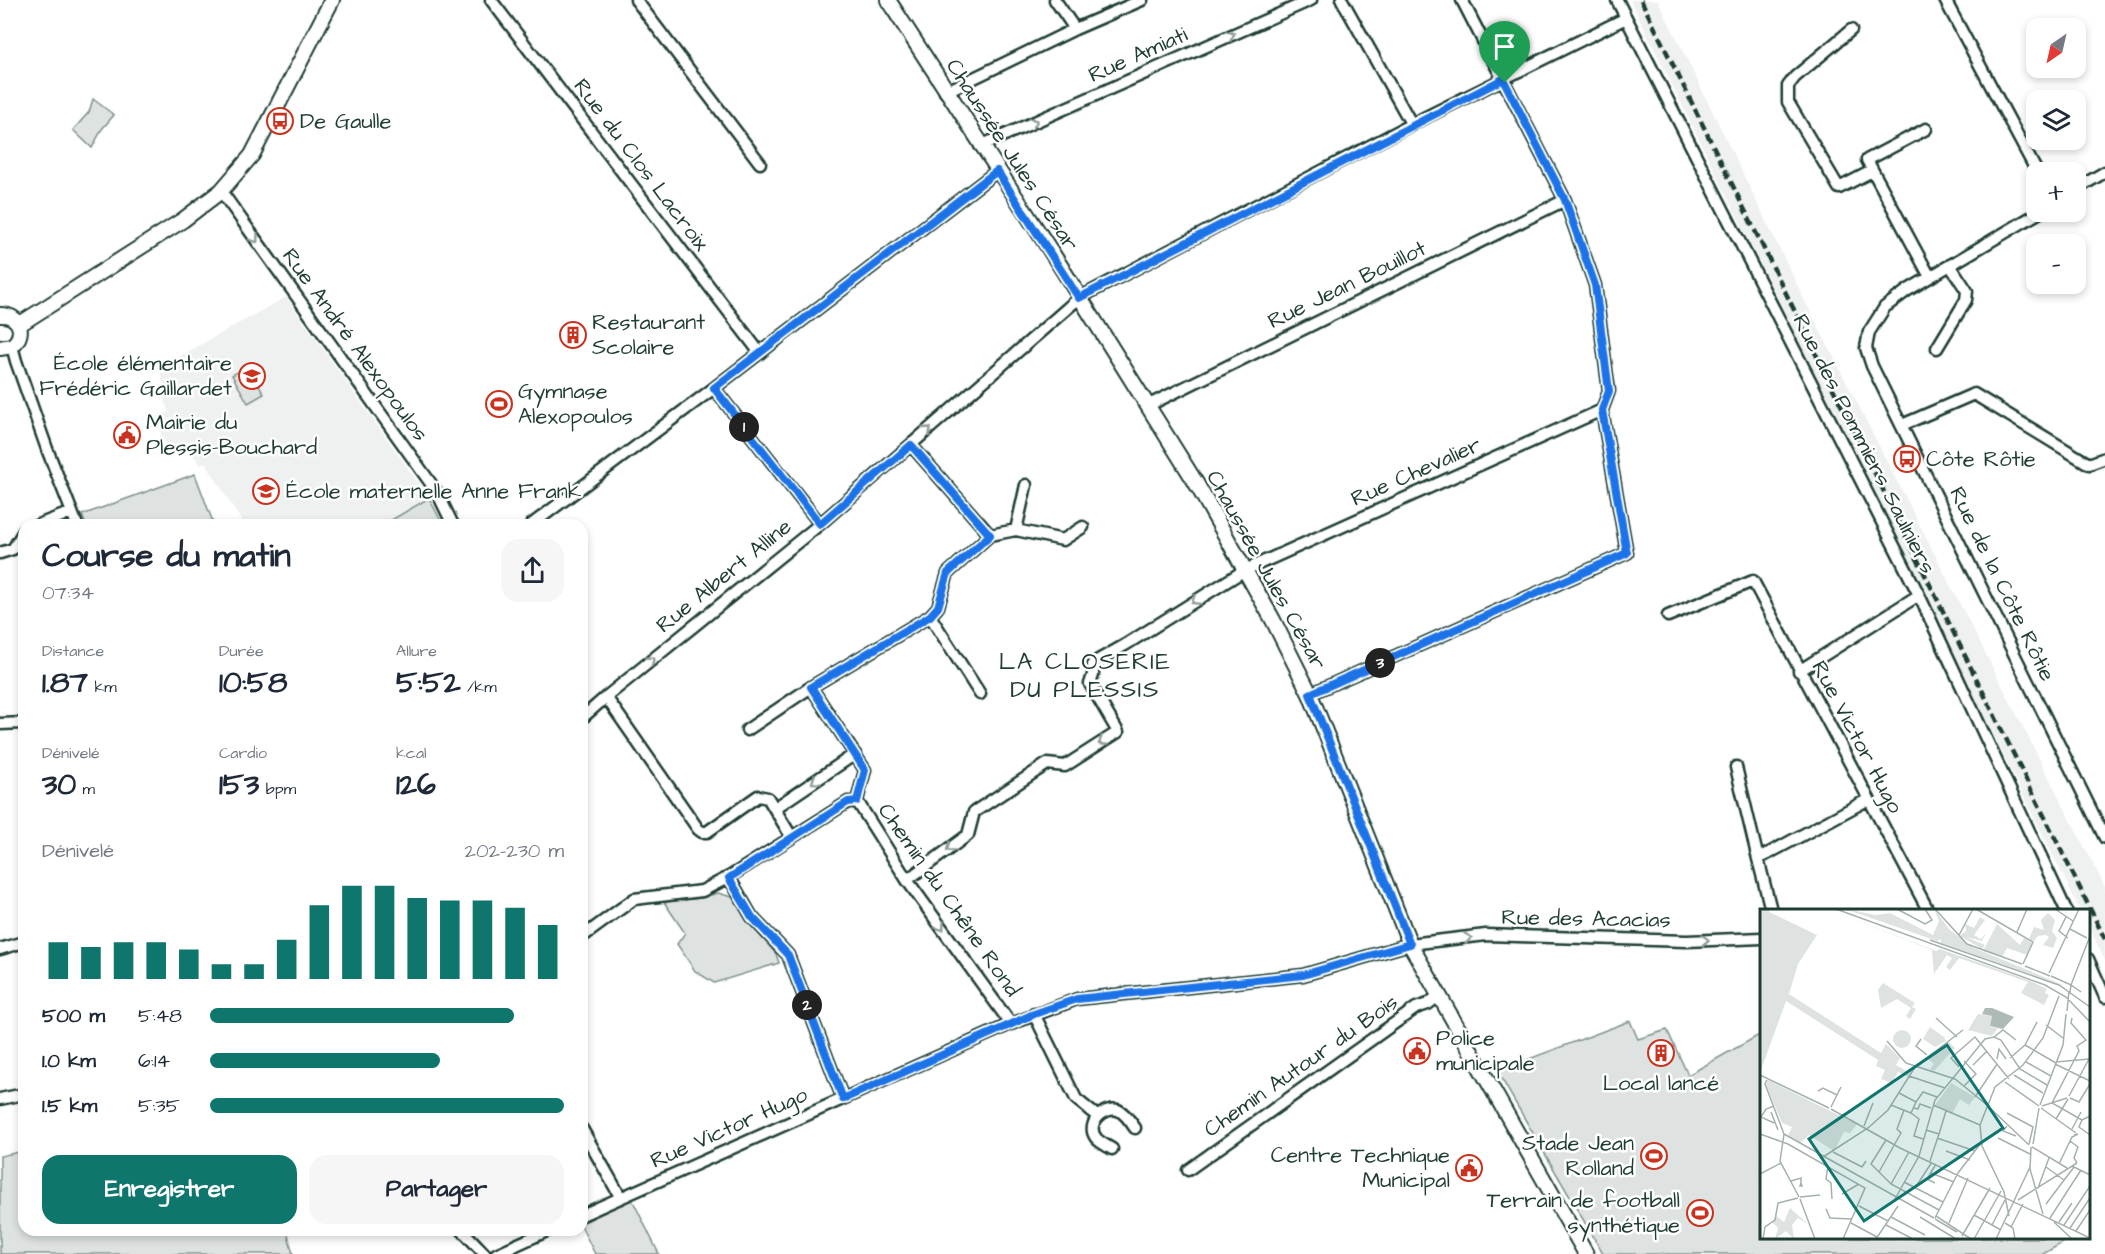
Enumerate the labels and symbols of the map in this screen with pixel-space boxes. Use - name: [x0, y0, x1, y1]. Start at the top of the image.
- north arrow: [2026, 18, 2086, 78]
- street label: Rue Amiati: [1083, 19, 1193, 91]
- pin: [1479, 21, 1530, 83]
- one-way arrow: [1225, 30, 1236, 42]
- street label: Chaussée Jules César: [938, 53, 1086, 257]
- street label: Rue du Clos Lacroix: [566, 72, 717, 258]
- bus stop icon: De Gaulle: [265, 106, 295, 136]
- place label: De Gaulle: [300, 106, 391, 137]
- one-way arrow: [1027, 118, 1038, 130]
- one-way arrow: [248, 232, 259, 243]
- street label: Rue Jean Bouillot: [1263, 233, 1432, 337]
- street label: Rue André Alexopoulos: [274, 242, 436, 448]
- place label: Restaurant Scolaire: [592, 307, 705, 363]
- street label: Rue des Pommiers Saulniers: [1785, 309, 1943, 579]
- building icon: Restaurant Scolaire: [558, 320, 588, 350]
- place label: École élémentaire Frédéric Gaillardet: [39, 348, 232, 404]
- school or university icon: École élémentaire Frédéric Gaillardet: [237, 361, 267, 391]
- place label: Gymnase Alexopoulos: [518, 376, 633, 432]
- sports icon: Gymnase Alexopoulos: [484, 389, 514, 419]
- place label: Mairie du Plessis-Bouchard: [146, 407, 317, 463]
- pin: 1: [729, 412, 759, 442]
- public building icon: Mairie du Plessis-Bouchard: [112, 420, 142, 450]
- one-way arrow: [921, 426, 932, 437]
- street label: Rue Chevalier: [1346, 429, 1486, 515]
- bus stop icon: Côte Rôtie: [1892, 444, 1922, 474]
- place label: Côte Rôtie: [1926, 444, 2036, 475]
- street label: Chaussée Jules César: [1198, 465, 1334, 675]
- school or university icon: École maternelle Anne Frank: [251, 476, 281, 506]
- place label: École maternelle Anne Frank: [286, 476, 582, 507]
- street label: Rue de la Côte Rôtie: [1941, 482, 2063, 686]
- street label: Rue Albert Alline: [650, 512, 799, 640]
- one-way arrow: [1191, 594, 1202, 605]
- district label: LA CLOSERIE DU PLESSIS: [999, 645, 1171, 707]
- pin: 3: [1365, 648, 1395, 678]
- street label: Rue Victor Hugo: [1803, 655, 1911, 820]
- one-way arrow: [644, 657, 655, 668]
- one-way arrow: [1098, 735, 1108, 747]
- one-way arrow: [811, 774, 822, 785]
- street label: Chemin du Chêne Rond: [870, 797, 1028, 1003]
- one-way arrow: [946, 840, 957, 851]
- street label: Rue des Acacias: [1501, 902, 1671, 936]
- inset map: [1760, 909, 2090, 1239]
- one-way arrow: [934, 921, 945, 932]
- one-way arrow: [1463, 932, 1472, 944]
- one-way arrow: [1700, 933, 1709, 946]
- street label: Chemin Autour du Bois: [1198, 987, 1404, 1145]
- pin: 2: [792, 990, 822, 1020]
- place label: Police municipale: [1436, 1023, 1535, 1079]
- public building icon: Police municipale: [1402, 1036, 1432, 1066]
- building icon: Local lancé: [1646, 1038, 1676, 1068]
- place label: Local lancé: [1603, 1068, 1719, 1099]
- street label: Rue Victor Hugo: [645, 1079, 813, 1177]
- place label: Stade Jean Rolland: [1522, 1128, 1634, 1184]
- place label: Centre Technique Municipal: [1271, 1140, 1450, 1196]
- sports icon: Stade Jean Rolland: [1639, 1141, 1669, 1171]
- public building icon: Centre Technique Municipal: [1454, 1153, 1484, 1183]
- place label: Terrain de football synthétique: [1487, 1185, 1680, 1242]
- sports icon: Terrain de football synthétique: [1685, 1198, 1715, 1228]

